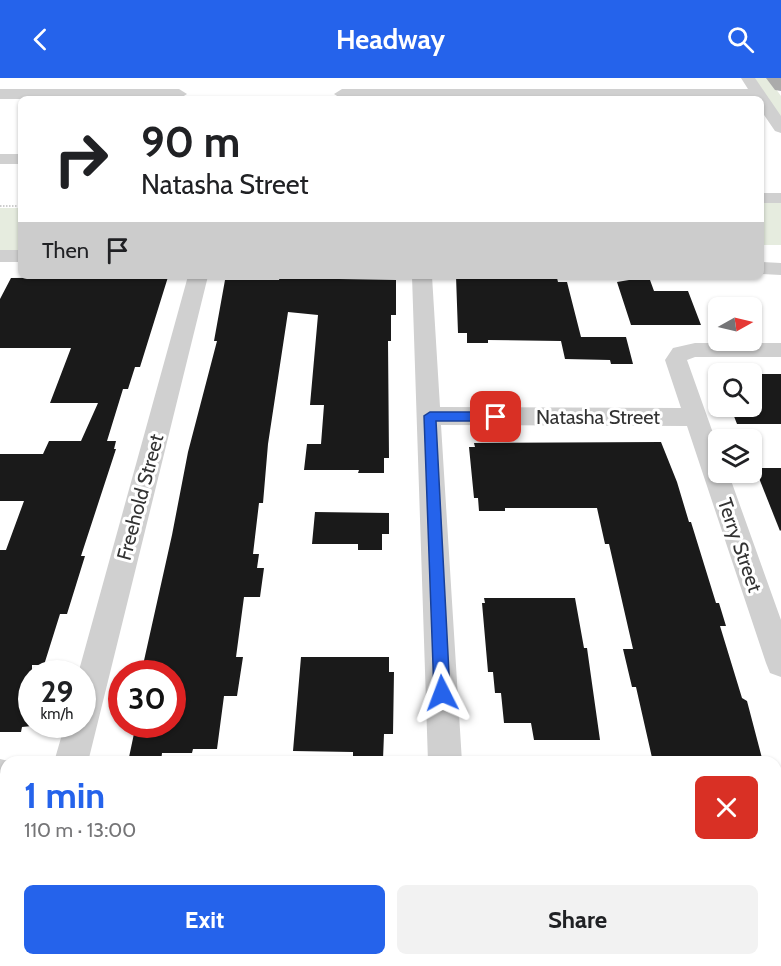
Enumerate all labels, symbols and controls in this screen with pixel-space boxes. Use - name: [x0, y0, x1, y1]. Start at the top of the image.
- icon: back: [24, 23, 57, 56]
- text: Headway: [336, 23, 445, 56]
- icon: search: [724, 23, 757, 56]
- text: 90 m: [141, 116, 240, 168]
- icon: right: [42, 120, 120, 198]
- text: Natasha Street: [141, 168, 309, 201]
- icon: arrive: [101, 234, 134, 267]
- text: Then: [42, 237, 89, 264]
- north arrow: [708, 297, 762, 351]
- map controls: [708, 297, 762, 483]
- button: search: [708, 363, 762, 417]
- pin: [470, 391, 521, 442]
- icon: arrive: [479, 400, 512, 433]
- street label: Natasha Street: [536, 405, 660, 429]
- button: layers: [708, 429, 762, 483]
- street label: Freehold Street: [112, 431, 168, 563]
- street label: Terry Street: [713, 495, 767, 595]
- speed limit sign: 30: [108, 660, 186, 738]
- position arrow: [410, 661, 474, 725]
- text: 29: [41, 673, 73, 710]
- text: km/h: [41, 705, 73, 723]
- text: 1 min: [24, 773, 105, 817]
- button: close: [695, 776, 758, 839]
- text: 110 m · 13:00: [24, 818, 136, 842]
- button: Exit: [24, 885, 385, 954]
- button: Share: [397, 885, 758, 954]

